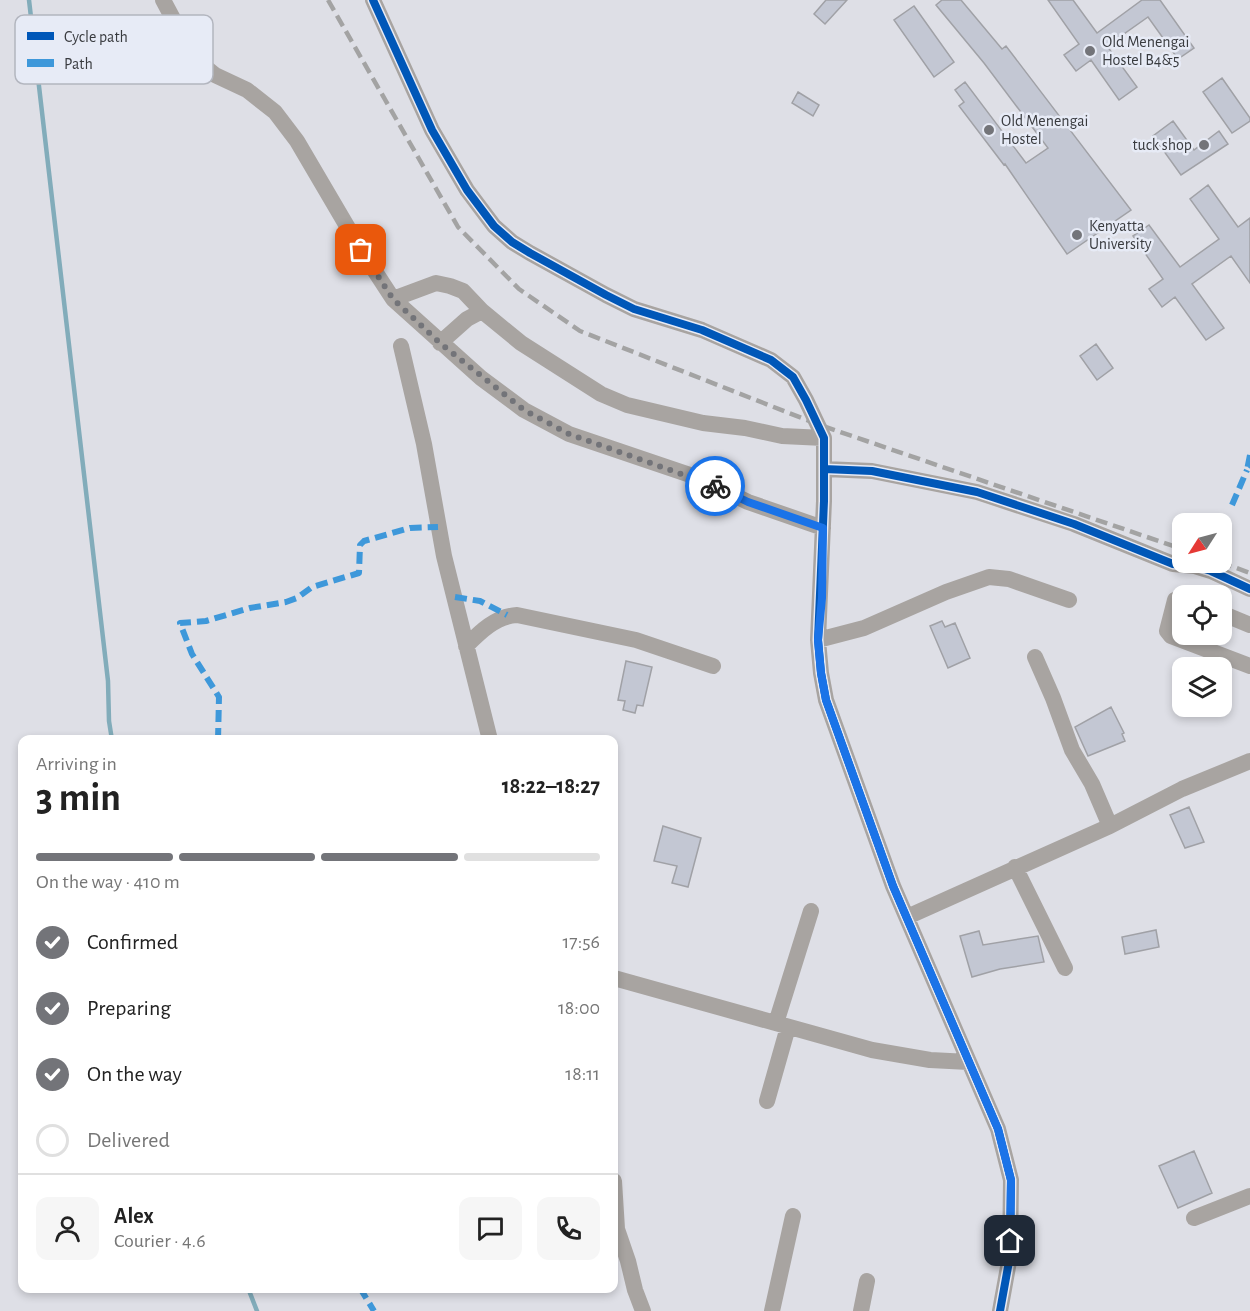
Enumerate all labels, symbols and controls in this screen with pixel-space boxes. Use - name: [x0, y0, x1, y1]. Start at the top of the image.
- legend: [15, 15, 213, 84]
- text: Cycle path: [64, 29, 128, 46]
- place label: Old Menengai Hostel B4&5: [1102, 34, 1189, 68]
- marker: Old Menengai Hostel B4&5: [1083, 44, 1097, 58]
- text: Path: [64, 56, 93, 72]
- place label: Old Menengai Hostel: [1001, 113, 1088, 147]
- marker: Old Menengai Hostel: [982, 123, 996, 137]
- place label: tuck shop: [1132, 137, 1192, 153]
- marker: tuck shop: [1197, 138, 1211, 152]
- place label: Kenyatta University: [1089, 218, 1152, 253]
- pin: [335, 224, 386, 275]
- marker: Kenyatta University: [1070, 228, 1084, 242]
- icon: bag: [344, 233, 377, 266]
- courier: [685, 456, 745, 516]
- icon: bike: [699, 470, 732, 503]
- north arrow: [1172, 513, 1232, 573]
- map controls: [1172, 513, 1232, 717]
- button: locate: [1172, 585, 1232, 645]
- button: layers: [1172, 657, 1232, 717]
- text: Arriving in: [36, 754, 117, 774]
- text: 18:22–18:27: [502, 775, 600, 797]
- text: 3 min: [36, 779, 121, 818]
- text: On the way · 410 m: [36, 872, 180, 892]
- icon: check: [36, 926, 69, 959]
- text: Confirmed: [87, 931, 178, 953]
- text: 17:56: [562, 932, 600, 952]
- icon: check: [36, 992, 69, 1025]
- text: Preparing: [87, 997, 171, 1019]
- text: 18:00: [558, 998, 600, 1018]
- icon: check: [36, 1058, 69, 1091]
- text: On the way: [87, 1063, 182, 1085]
- text: 18:11: [565, 1064, 600, 1084]
- text: Delivered: [87, 1129, 170, 1151]
- button: person: [36, 1197, 99, 1260]
- button: chat: [459, 1197, 522, 1260]
- button: phone: [537, 1197, 600, 1260]
- text: Alex: [114, 1205, 154, 1227]
- pin: [984, 1215, 1035, 1266]
- icon: home: [993, 1224, 1026, 1257]
- text: Courier · 4.6: [114, 1231, 206, 1251]

